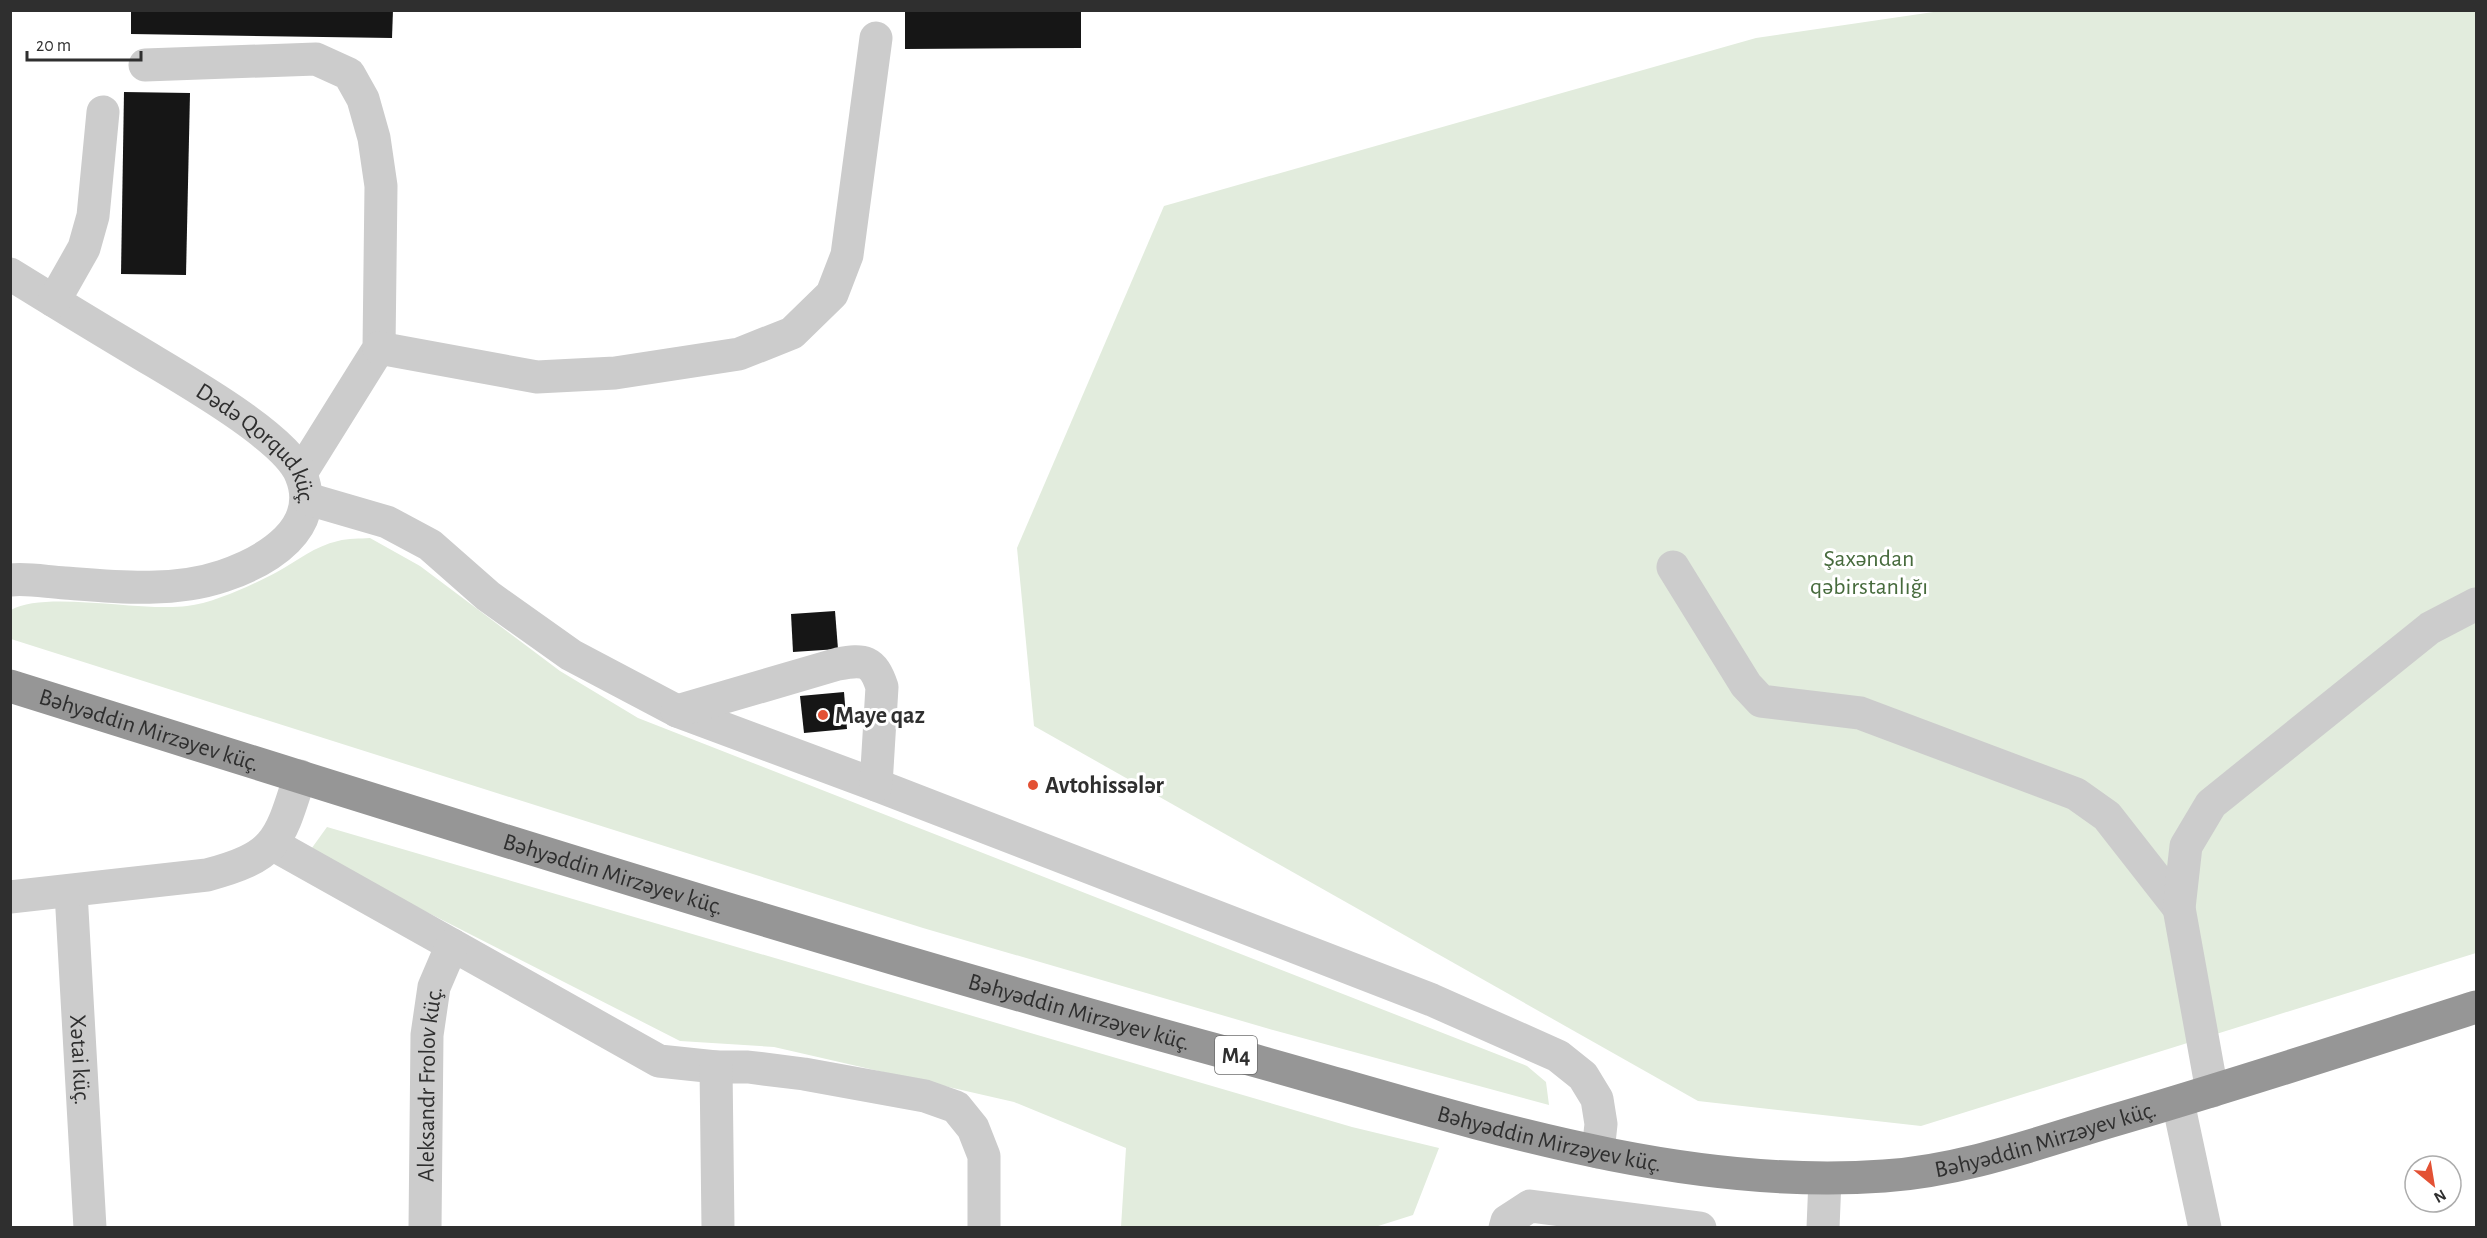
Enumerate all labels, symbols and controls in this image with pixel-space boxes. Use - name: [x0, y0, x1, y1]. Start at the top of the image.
- scale bar: [27, 24, 141, 62]
- text: 20 m: [36, 37, 71, 55]
- street label: Dədə Qorqud küç.: [192, 379, 317, 507]
- park label: Şaxəndan qəbirstanlığı: [1810, 547, 1928, 599]
- street label: Bəhyəddin Mirzəyev küç.: [36, 685, 262, 776]
- place label: Maye qaz: [835, 704, 925, 728]
- marker: Maye qaz: [816, 708, 830, 722]
- place label: Avtohissələr: [1045, 774, 1165, 798]
- marker: Avtohissələr: [1026, 778, 1040, 792]
- street label: Bəhyəddin Mirzəyev küç.: [500, 830, 726, 920]
- street label: Bəhyəddin Mirzəyev küç.: [965, 970, 1193, 1055]
- street label: Aleksandr Frolov küç.: [414, 985, 447, 1182]
- street label: Xətai küç.: [65, 1014, 94, 1106]
- road number: M4: [1215, 1036, 1257, 1074]
- street label: Bəhyəddin Mirzəyev küç.: [1933, 1097, 2159, 1182]
- street label: Bəhyəddin Mirzəyev küç.: [1434, 1102, 1663, 1177]
- north arrow: [2403, 1154, 2463, 1214]
- text: N: [2431, 1186, 2449, 1206]

